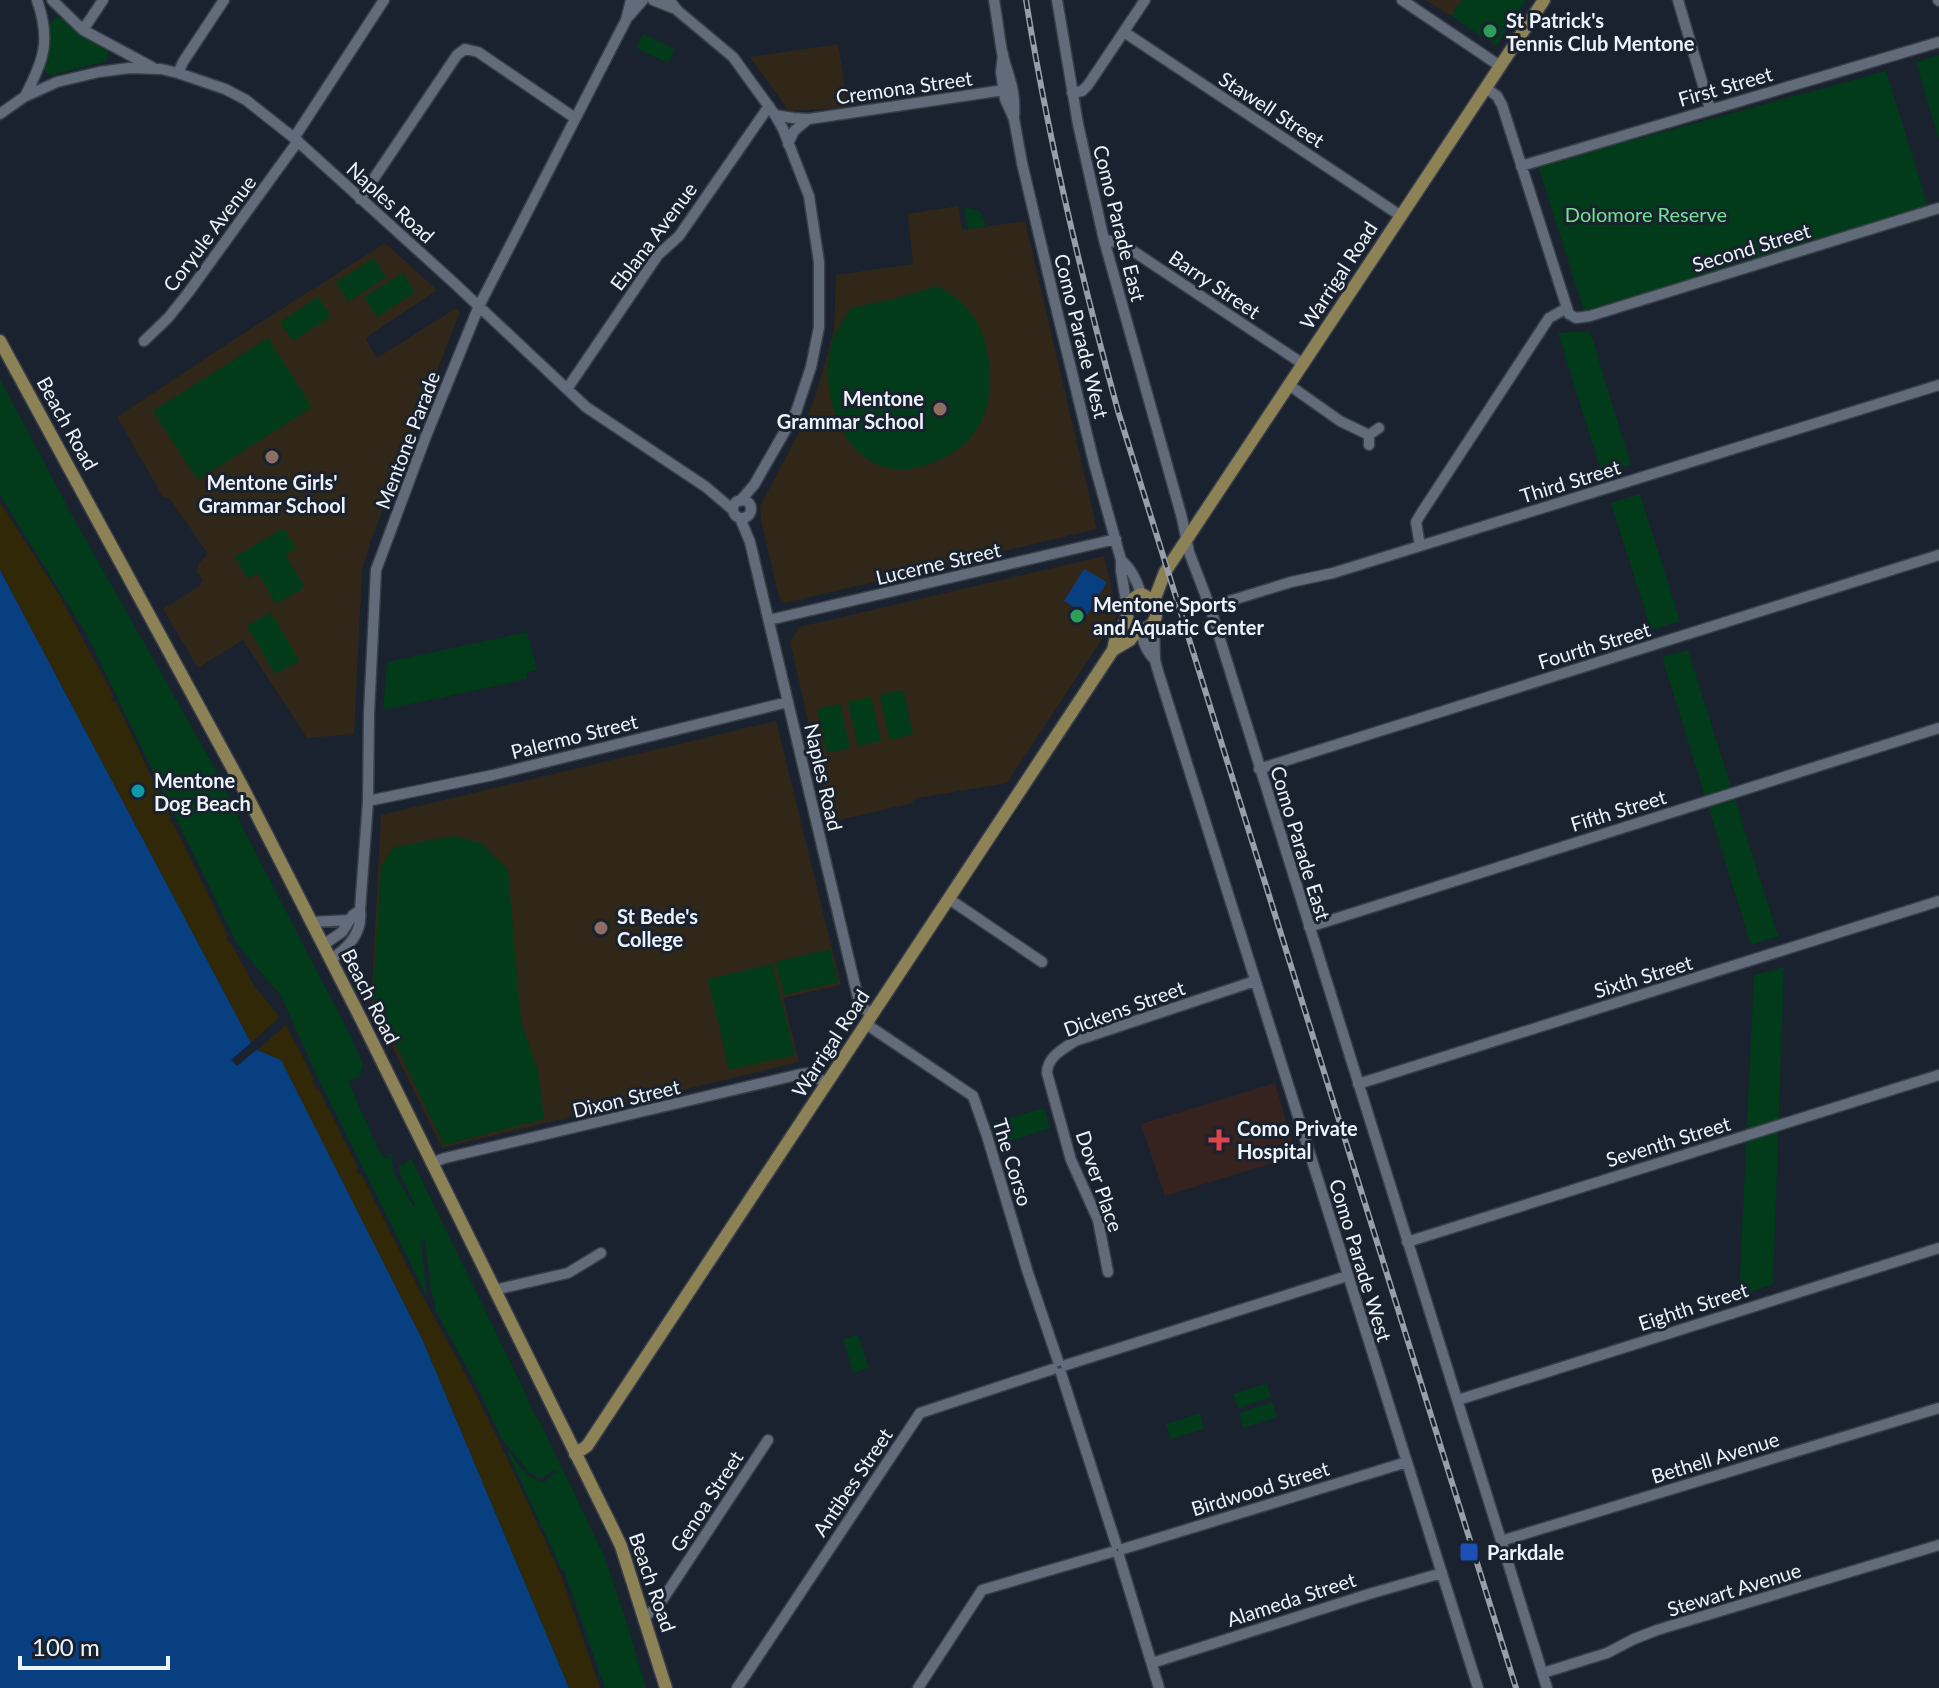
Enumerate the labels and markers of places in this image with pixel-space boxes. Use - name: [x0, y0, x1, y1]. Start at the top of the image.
- place label: St Patrick's Tennis Club Mentone: [1506, 8, 1695, 55]
- marker: St Patrick's Tennis Club Mentone: [1481, 22, 1499, 40]
- place label: Mentone Grammar School: [777, 386, 924, 433]
- marker: Mentone Grammar School: [931, 400, 949, 418]
- marker: Mentone Girls' Grammar School: [263, 448, 281, 466]
- place label: Mentone Girls' Grammar School: [198, 470, 346, 517]
- place label: Mentone Sports and Aquatic Center: [1093, 592, 1265, 639]
- marker: Mentone Sports and Aquatic Center: [1068, 607, 1086, 625]
- place label: Mentone Dog Beach: [154, 768, 251, 815]
- marker: Mentone Dog Beach: [129, 782, 147, 800]
- place label: St Bede's College: [617, 904, 698, 951]
- marker: St Bede's College: [592, 919, 610, 937]
- place label: Como Private Hospital: [1237, 1116, 1358, 1163]
- marker: Como Private Hospital: [1208, 1129, 1230, 1151]
- place label: Parkdale: [1487, 1540, 1564, 1564]
- marker: Parkdale: [1458, 1541, 1480, 1563]

